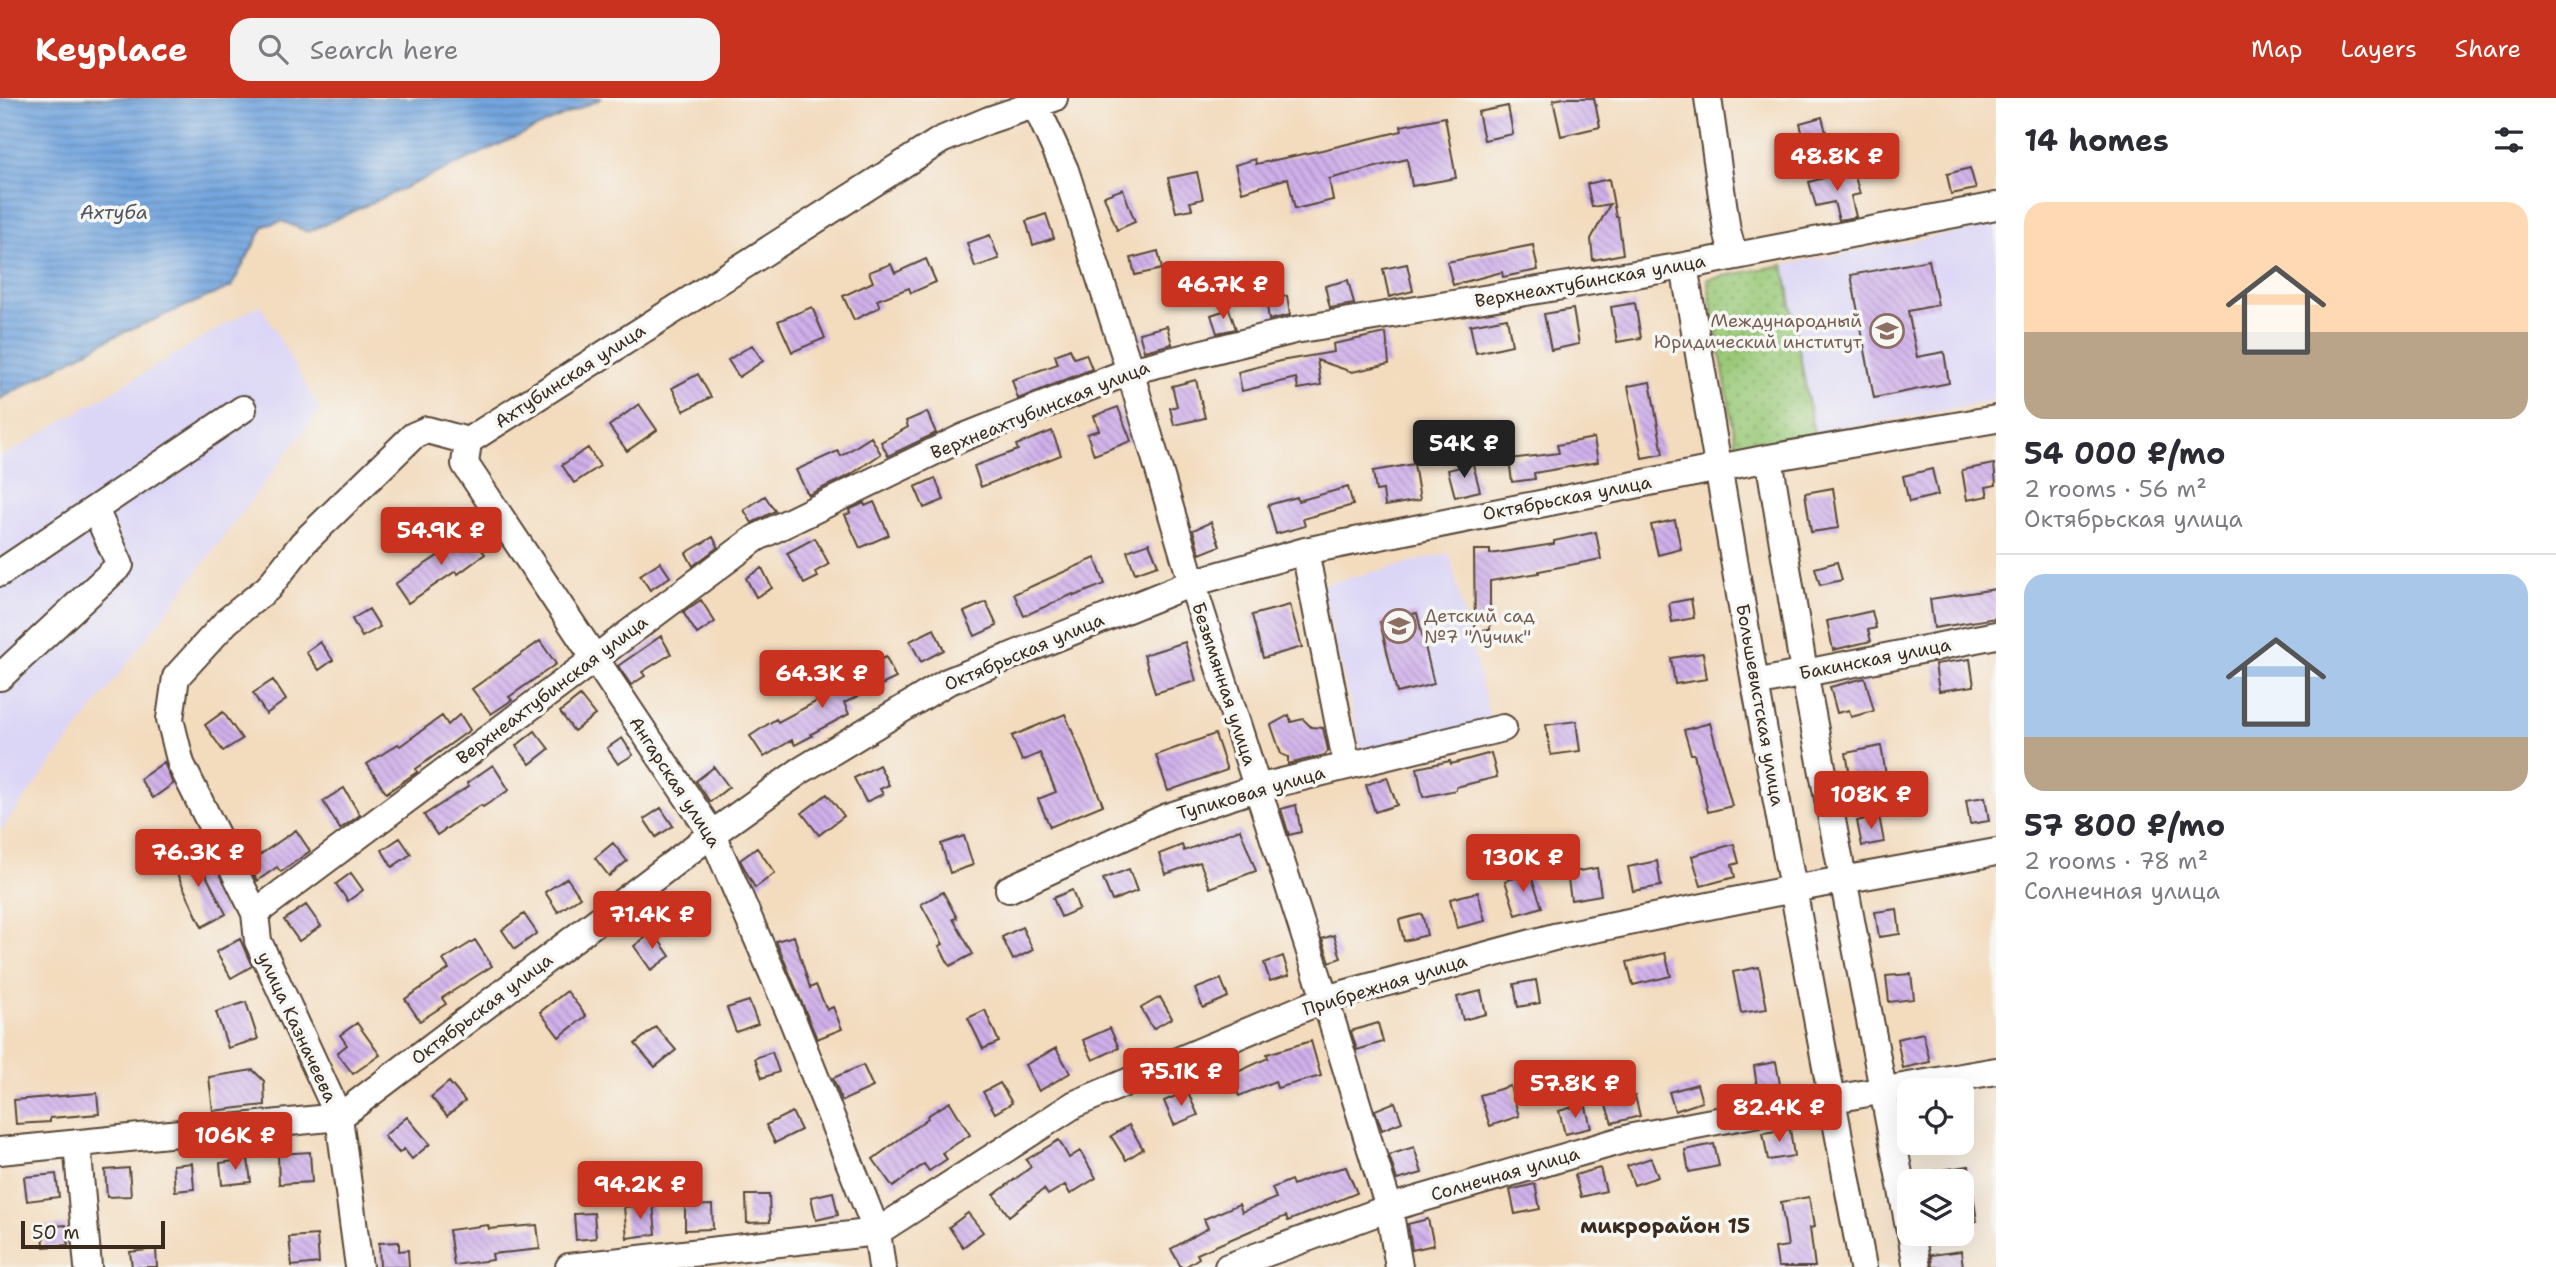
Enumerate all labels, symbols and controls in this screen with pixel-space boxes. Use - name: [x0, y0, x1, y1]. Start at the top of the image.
- search box: [230, 18, 720, 81]
- text: Keyplace: [35, 27, 188, 72]
- icon: search: [254, 30, 292, 68]
- text: Search here: [310, 32, 458, 67]
- text: Map: [2251, 33, 2302, 65]
- text: Layers: [2340, 33, 2417, 65]
- text: Share: [2455, 33, 2521, 65]
- text: 14 homes: [2024, 120, 2169, 161]
- icon: filters: [2490, 121, 2528, 159]
- pin: 48.8K ₽: [1772, 134, 1902, 193]
- text: 48.8K ₽: [1790, 141, 1884, 171]
- water label: Ахтуба: [80, 200, 148, 225]
- icon: home: [2213, 247, 2339, 373]
- street label: Верхнеахтубинская улица: [1473, 249, 1707, 313]
- pin: 46.7K ₽: [1158, 262, 1288, 321]
- text: 46.7K ₽: [1177, 269, 1269, 299]
- place label: Международный Юридический институт: [1654, 309, 1863, 354]
- school or university icon: Международный Юридический институт: [1868, 312, 1906, 350]
- street label: Ахтубинская улица: [490, 318, 650, 434]
- street label: Верхнеахтубинская улица: [927, 355, 1153, 465]
- pin: 54K ₽: [1415, 420, 1513, 480]
- text: 54K ₽: [1429, 428, 1499, 458]
- text: 54 000 ₽/mo: [2024, 433, 2226, 474]
- street label: Октябрьская улица: [1481, 470, 1653, 526]
- text: 2 rooms · 56 m²: [2024, 474, 2207, 504]
- text: Октябрьская улица: [2024, 504, 2243, 534]
- pin: 54.9K ₽: [376, 508, 506, 567]
- text: 54.9K ₽: [397, 515, 485, 545]
- street label: Безымянная улица: [1186, 599, 1262, 769]
- street label: Большевистская улица: [1730, 602, 1790, 808]
- place label: Детский сад №7 "Лучик": [1424, 604, 1536, 649]
- street label: Октябрьская улица: [940, 607, 1108, 697]
- school or university icon: Детский сад №7 "Лучик": [1380, 607, 1418, 645]
- street label: Верхнеахтубинская улица: [451, 610, 653, 770]
- icon: home: [2213, 619, 2339, 745]
- street label: Бакинская улица: [1797, 633, 1953, 685]
- pin: 64.3K ₽: [757, 650, 887, 710]
- text: 64.3K ₽: [776, 658, 868, 688]
- street label: Ангарская улица: [624, 712, 726, 852]
- street label: Тупиковая улица: [1174, 760, 1328, 826]
- pin: 108K ₽: [1814, 772, 1928, 831]
- text: 108K ₽: [1830, 779, 1912, 809]
- text: 57 800 ₽/mo: [2024, 805, 2225, 846]
- pin: 76.3K ₽: [133, 830, 263, 889]
- pin: 130K ₽: [1466, 834, 1580, 894]
- text: 76.3K ₽: [151, 837, 245, 867]
- text: 130K ₽: [1482, 842, 1564, 872]
- text: 2 rooms · 78 m²: [2024, 846, 2208, 876]
- text: Солнечная улица: [2024, 876, 2220, 906]
- pin: 71.4K ₽: [587, 892, 717, 951]
- text: 71.4K ₽: [609, 899, 695, 929]
- street label: улица Казначеева: [252, 948, 342, 1106]
- street label: Октябрьская улица: [406, 948, 558, 1070]
- street label: Прибрежная улица: [1300, 949, 1470, 1021]
- pin: 75.1K ₽: [1116, 1048, 1246, 1108]
- text: 75.1K ₽: [1139, 1056, 1223, 1086]
- pin: 57.8K ₽: [1510, 1060, 1640, 1120]
- text: 57.8K ₽: [1530, 1068, 1620, 1098]
- map controls: [1897, 1078, 1974, 1246]
- button: locate: [1897, 1078, 1974, 1155]
- pin: 82.4K ₽: [1714, 1084, 1844, 1144]
- text: 82.4K ₽: [1733, 1092, 1825, 1122]
- pin: 106K ₽: [178, 1112, 292, 1172]
- text: 106K ₽: [194, 1120, 276, 1150]
- street label: Солнечная улица: [1428, 1141, 1582, 1207]
- pin: 94.2K ₽: [575, 1162, 705, 1221]
- text: 94.2K ₽: [594, 1169, 686, 1199]
- button: layers: [1897, 1169, 1974, 1246]
- district label: микрорайон 15: [1580, 1212, 1750, 1240]
- scale bar: [21, 1218, 164, 1250]
- text: 50 m: [32, 1220, 80, 1245]

